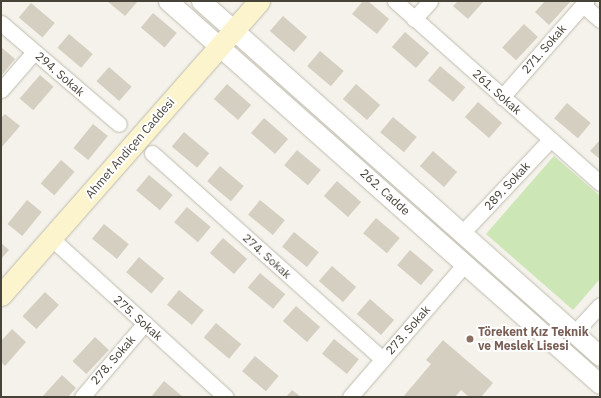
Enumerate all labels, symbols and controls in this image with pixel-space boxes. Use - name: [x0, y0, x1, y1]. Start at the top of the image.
- street label: 271. Sokak: [519, 21, 569, 77]
- street label: 294. Sokak: [32, 49, 88, 99]
- street label: 261. Sokak: [470, 66, 524, 118]
- street label: Ahmet Andiçen Caddesi: [82, 95, 178, 201]
- street label: 289. Sokak: [481, 159, 533, 213]
- street label: 262. Cadde: [357, 166, 413, 218]
- street label: 274. Sokak: [240, 230, 294, 282]
- street label: 275. Sokak: [111, 292, 165, 344]
- street label: 273. Sokak: [383, 302, 433, 358]
- place label: Törekent Kız Teknik ve Meslek Lisesi: [478, 325, 589, 353]
- street label: 278. Sokak: [88, 332, 138, 388]
- marker: Törekent Kız Teknik ve Meslek Lisesi: [465, 334, 475, 344]

